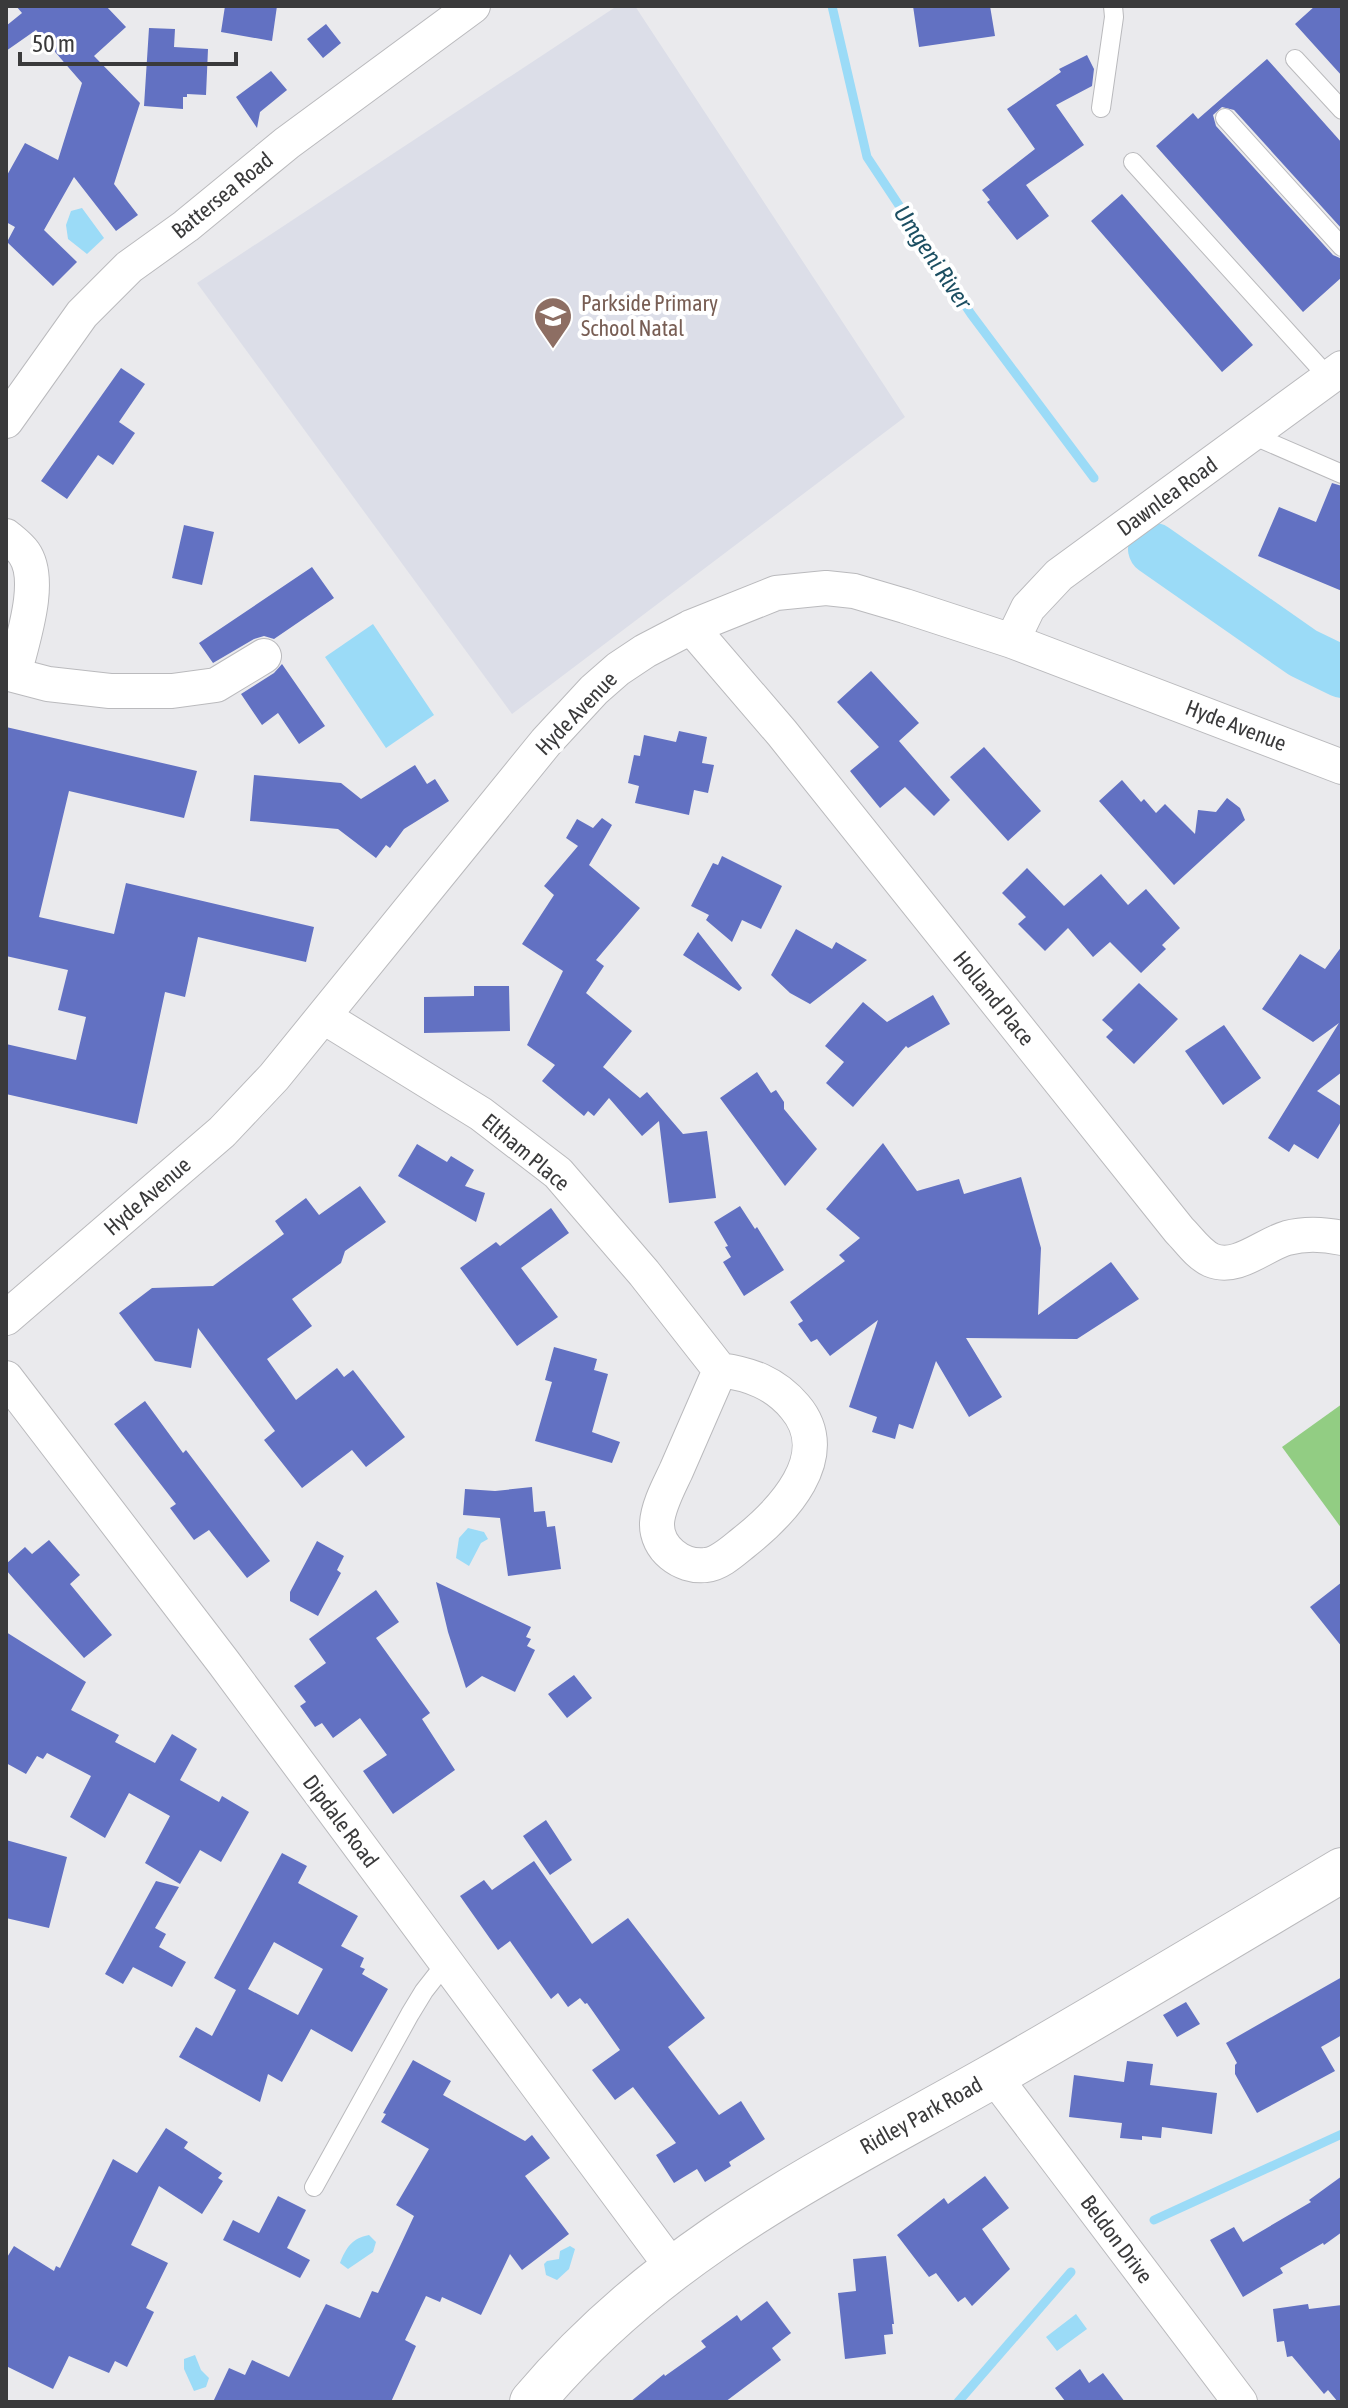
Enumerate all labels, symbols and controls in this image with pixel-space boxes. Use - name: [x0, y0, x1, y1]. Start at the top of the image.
- scale bar: [20, 16, 236, 66]
- text: 50 m: [32, 30, 75, 57]
- street label: Battersea Road: [166, 146, 278, 244]
- water label: Umgeni River: [889, 200, 978, 315]
- place label: Parkside Primary School Natal: [581, 290, 718, 341]
- school or university icon: Parkside Primary School Natal: [532, 295, 574, 350]
- street label: Dawnlea Road: [1112, 451, 1222, 541]
- street label: Hyde Avenue: [530, 666, 622, 760]
- street label: Hyde Avenue: [1182, 694, 1290, 756]
- street label: Holland Place: [948, 945, 1040, 1051]
- street label: Eltham Place: [477, 1108, 575, 1196]
- street label: Hyde Avenue: [98, 1151, 196, 1241]
- street label: Dipdale Road: [298, 1770, 384, 1872]
- street label: Ridley Park Road: [855, 2071, 987, 2159]
- street label: Beldon Drive: [1076, 2190, 1158, 2288]

